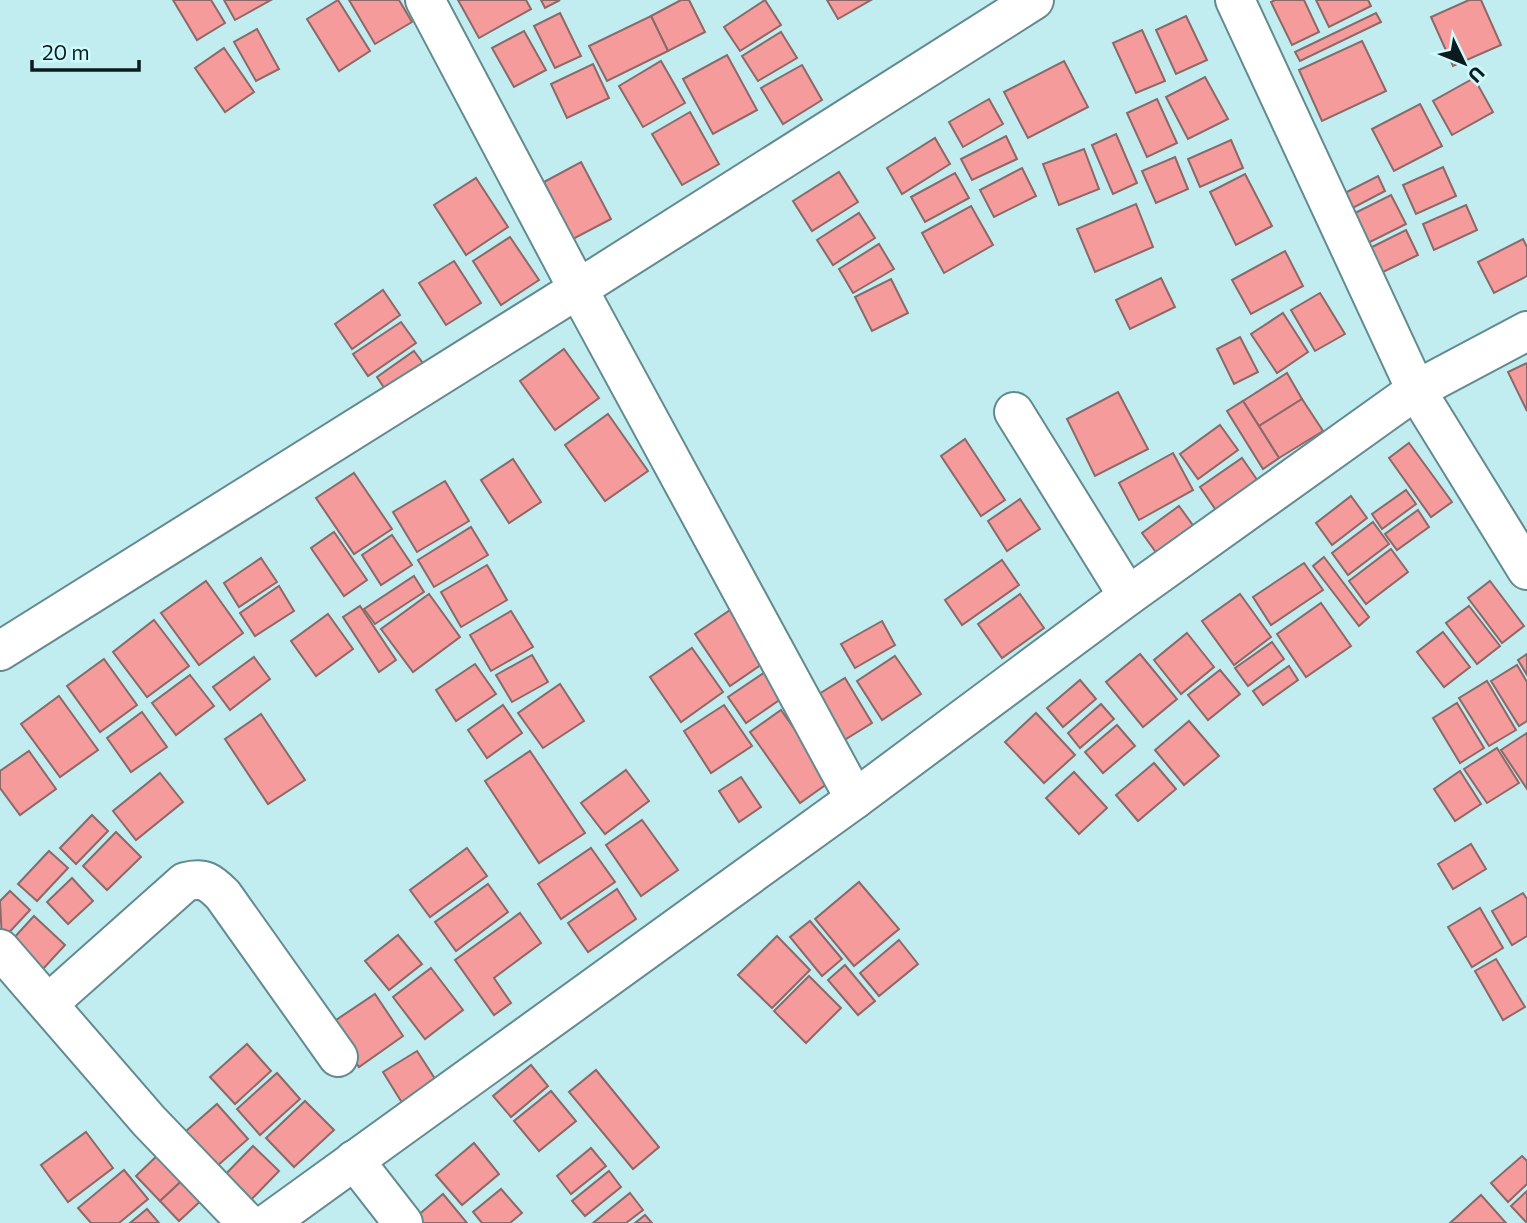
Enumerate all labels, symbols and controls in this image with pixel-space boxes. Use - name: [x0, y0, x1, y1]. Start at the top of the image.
- scale bar: [32, 28, 138, 72]
- north arrow: [1429, 28, 1499, 98]
- text: 20 m: [42, 39, 90, 64]
- text: U: [1464, 62, 1490, 88]

